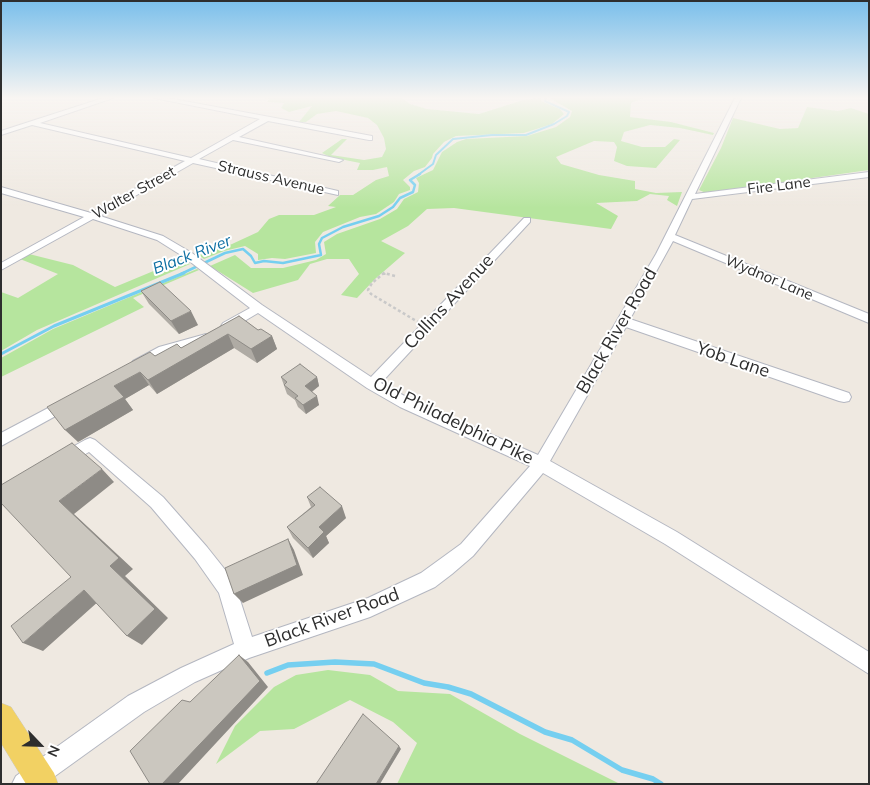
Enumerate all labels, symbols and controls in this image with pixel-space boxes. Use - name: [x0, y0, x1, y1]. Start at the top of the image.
- street label: Strauss Avenue: [216, 157, 326, 199]
- street label: Walter Street: [89, 163, 179, 223]
- street label: Fire Lane: [746, 173, 812, 199]
- water label: Black River: [150, 231, 234, 279]
- street label: Collins Avenue: [400, 250, 498, 354]
- street label: Wydnor Lane: [722, 251, 816, 305]
- street label: Black River Road: [572, 264, 662, 398]
- street label: Yob Lane: [693, 337, 773, 383]
- street label: Old Philadelphia Pike: [369, 373, 537, 469]
- street label: Black River Road: [262, 584, 402, 652]
- north arrow: [15, 720, 65, 770]
- text: N: [43, 743, 64, 760]

